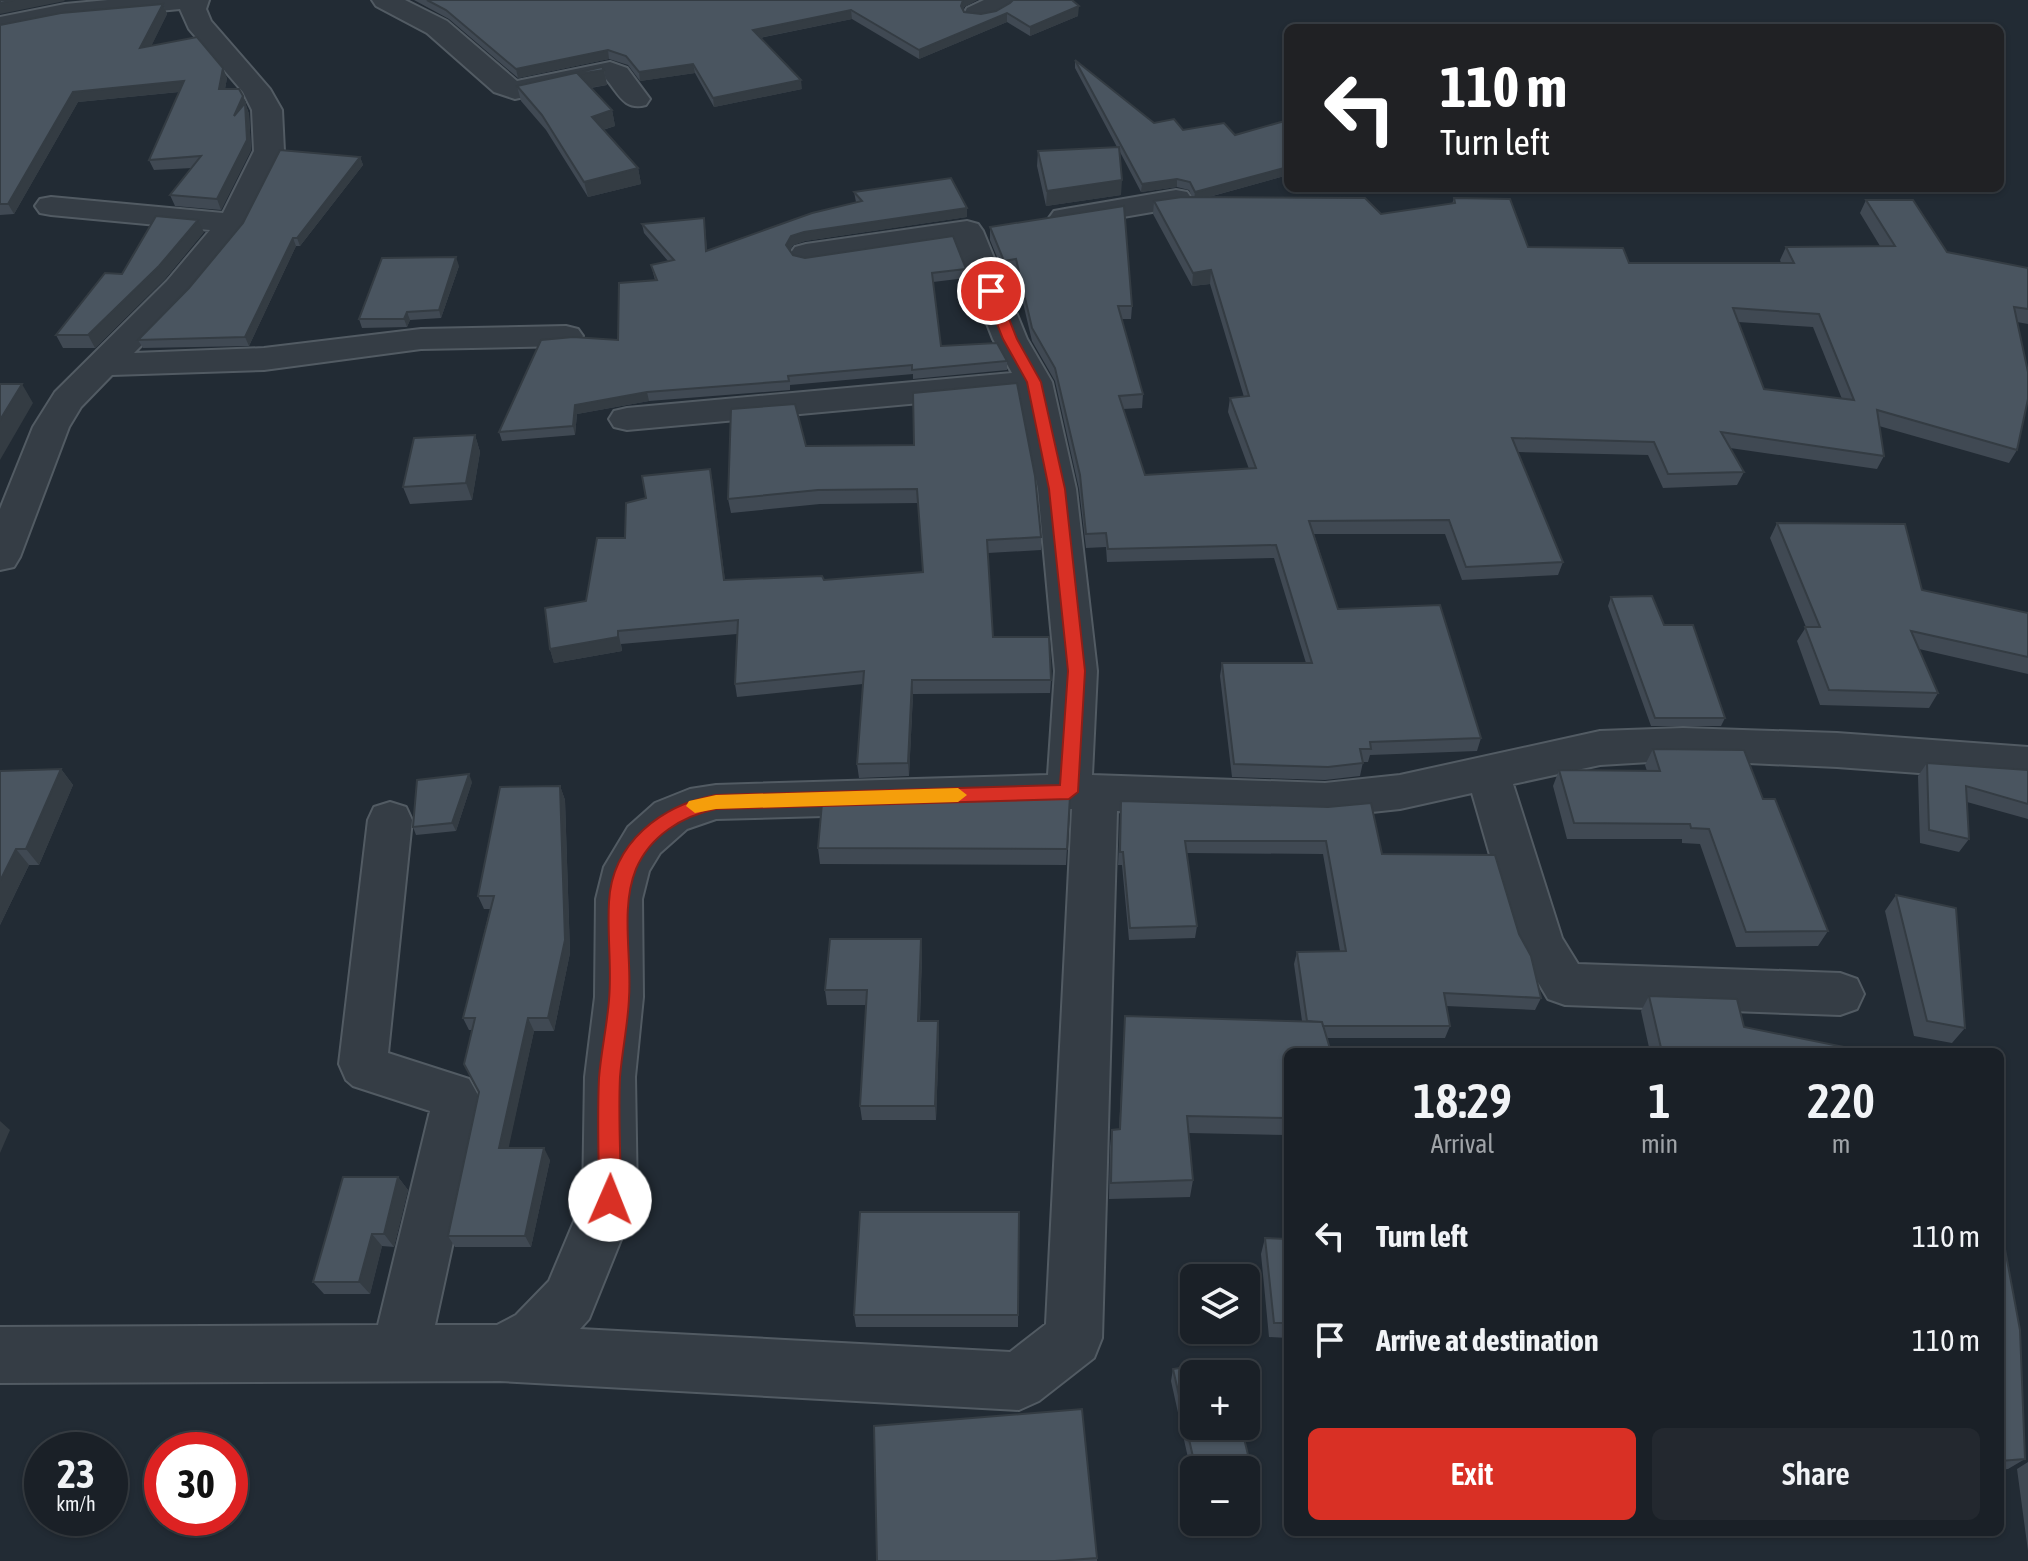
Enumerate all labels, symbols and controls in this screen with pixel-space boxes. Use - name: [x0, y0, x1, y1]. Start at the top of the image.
- text: 110 m: [1440, 55, 1567, 119]
- icon: left: [1308, 56, 1412, 160]
- text: Turn left: [1440, 121, 1550, 163]
- pin: [957, 257, 1025, 325]
- icon: arrive: [969, 269, 1013, 313]
- text: 18:29: [1413, 1073, 1512, 1128]
- text: 1: [1648, 1073, 1671, 1128]
- text: 220: [1807, 1073, 1875, 1128]
- text: Arrival: [1431, 1129, 1494, 1159]
- text: min: [1641, 1129, 1678, 1159]
- text: m: [1832, 1129, 1850, 1159]
- position arrow: [568, 1158, 652, 1242]
- icon: left: [1308, 1214, 1352, 1258]
- text: Turn left: [1376, 1219, 1468, 1253]
- text: 110 m: [1912, 1219, 1980, 1253]
- map controls: [1180, 1264, 1260, 1536]
- button: layers: [1180, 1264, 1260, 1344]
- icon: arrive: [1308, 1318, 1352, 1362]
- text: Arrive at destination: [1376, 1323, 1598, 1357]
- text: 110 m: [1912, 1323, 1980, 1357]
- button: +: [1180, 1360, 1260, 1440]
- button: Exit: [1308, 1428, 1636, 1520]
- button: Share: [1652, 1428, 1980, 1520]
- speed limit sign: 30: [144, 1432, 248, 1536]
- text: 23: [57, 1451, 95, 1496]
- button: −: [1180, 1456, 1260, 1536]
- text: km/h: [56, 1492, 96, 1515]

